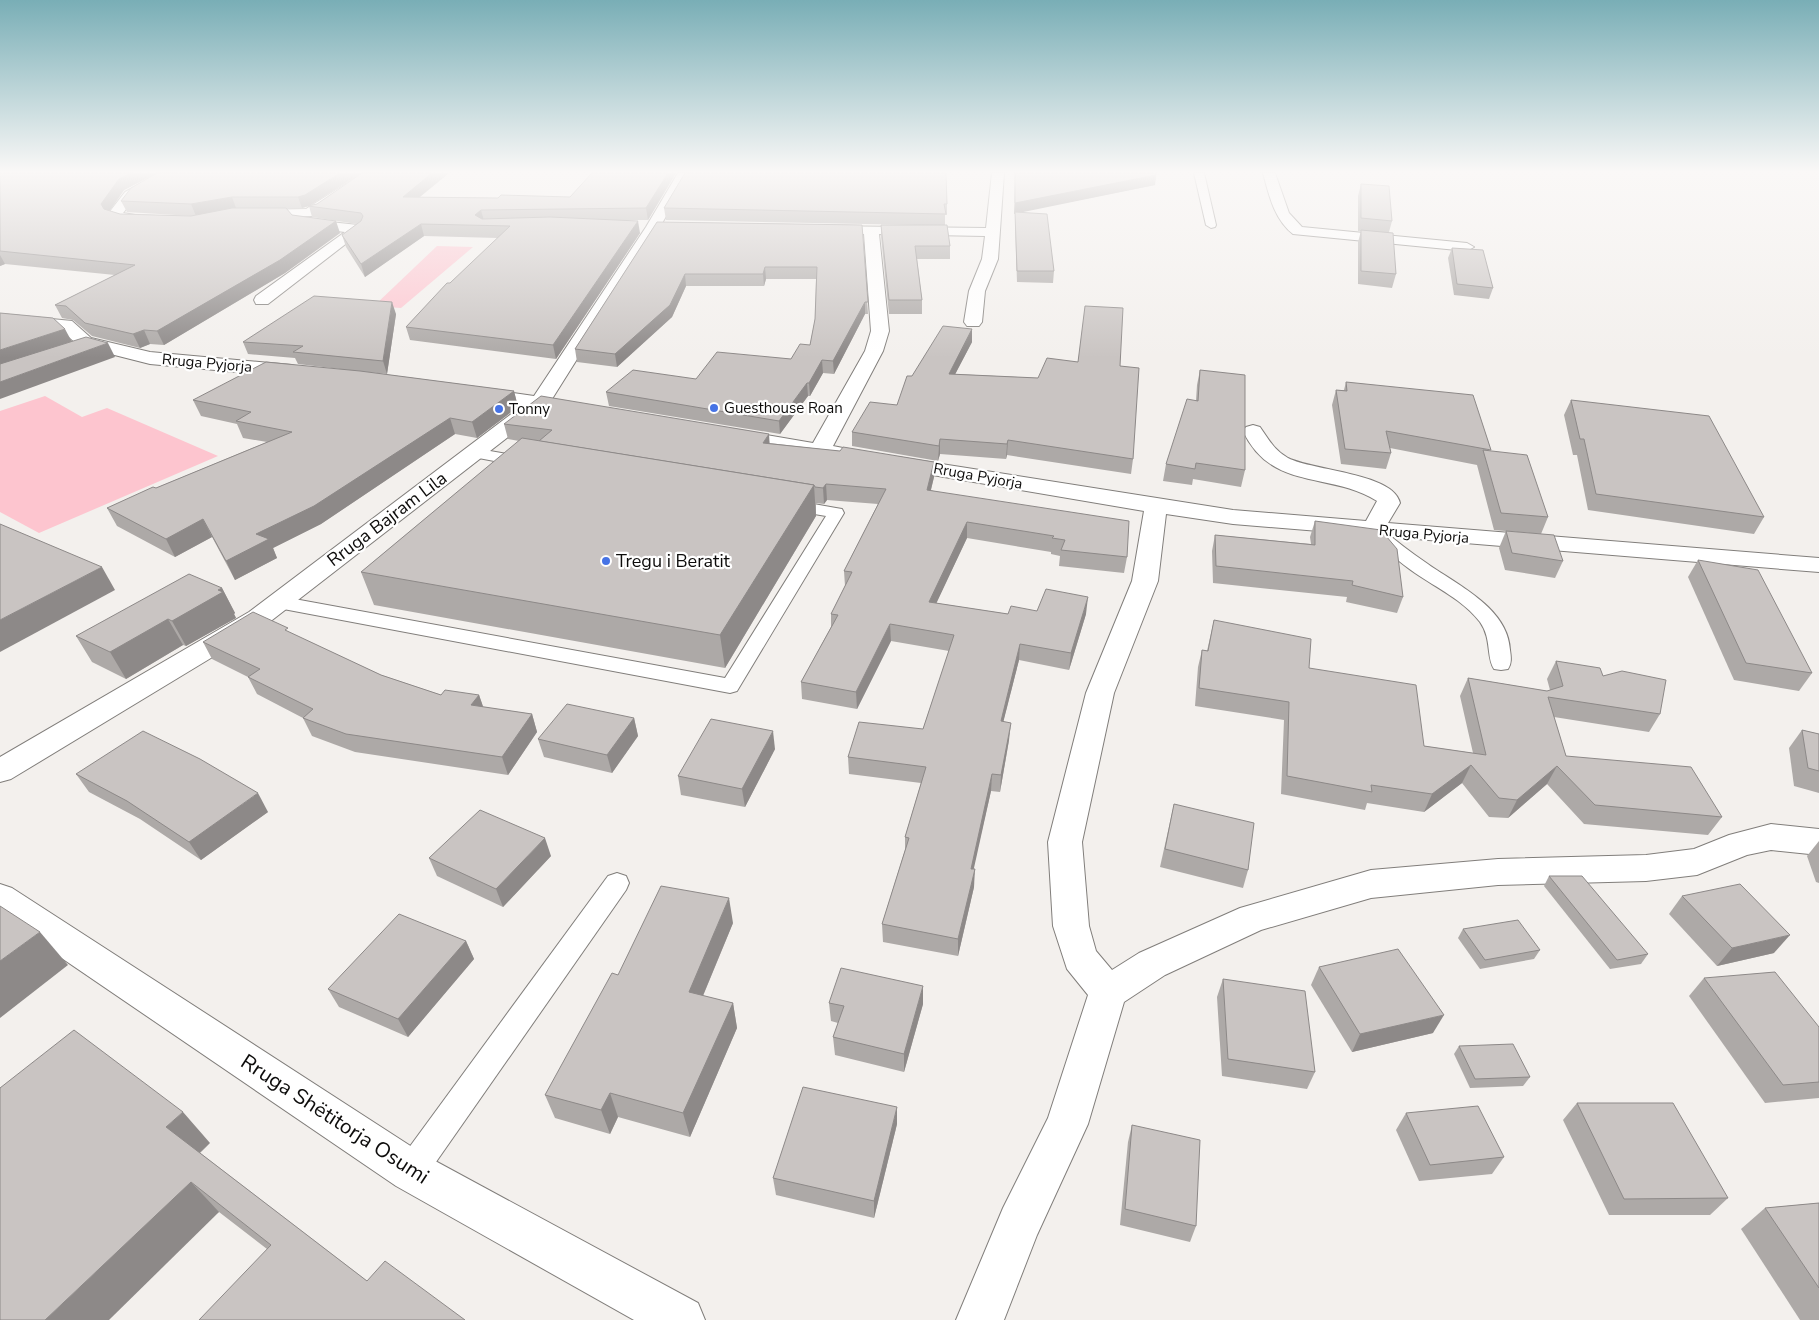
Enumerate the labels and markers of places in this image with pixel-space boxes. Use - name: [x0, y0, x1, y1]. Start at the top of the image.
- place label: Guesthouse Roan: [724, 398, 843, 418]
- place label: Tonny: [509, 399, 550, 419]
- marker: Guesthouse Roan: [708, 402, 720, 414]
- marker: Tonny: [493, 403, 505, 415]
- place label: Tregu i Beratit: [616, 549, 731, 573]
- marker: Tregu i Beratit: [600, 555, 612, 567]

